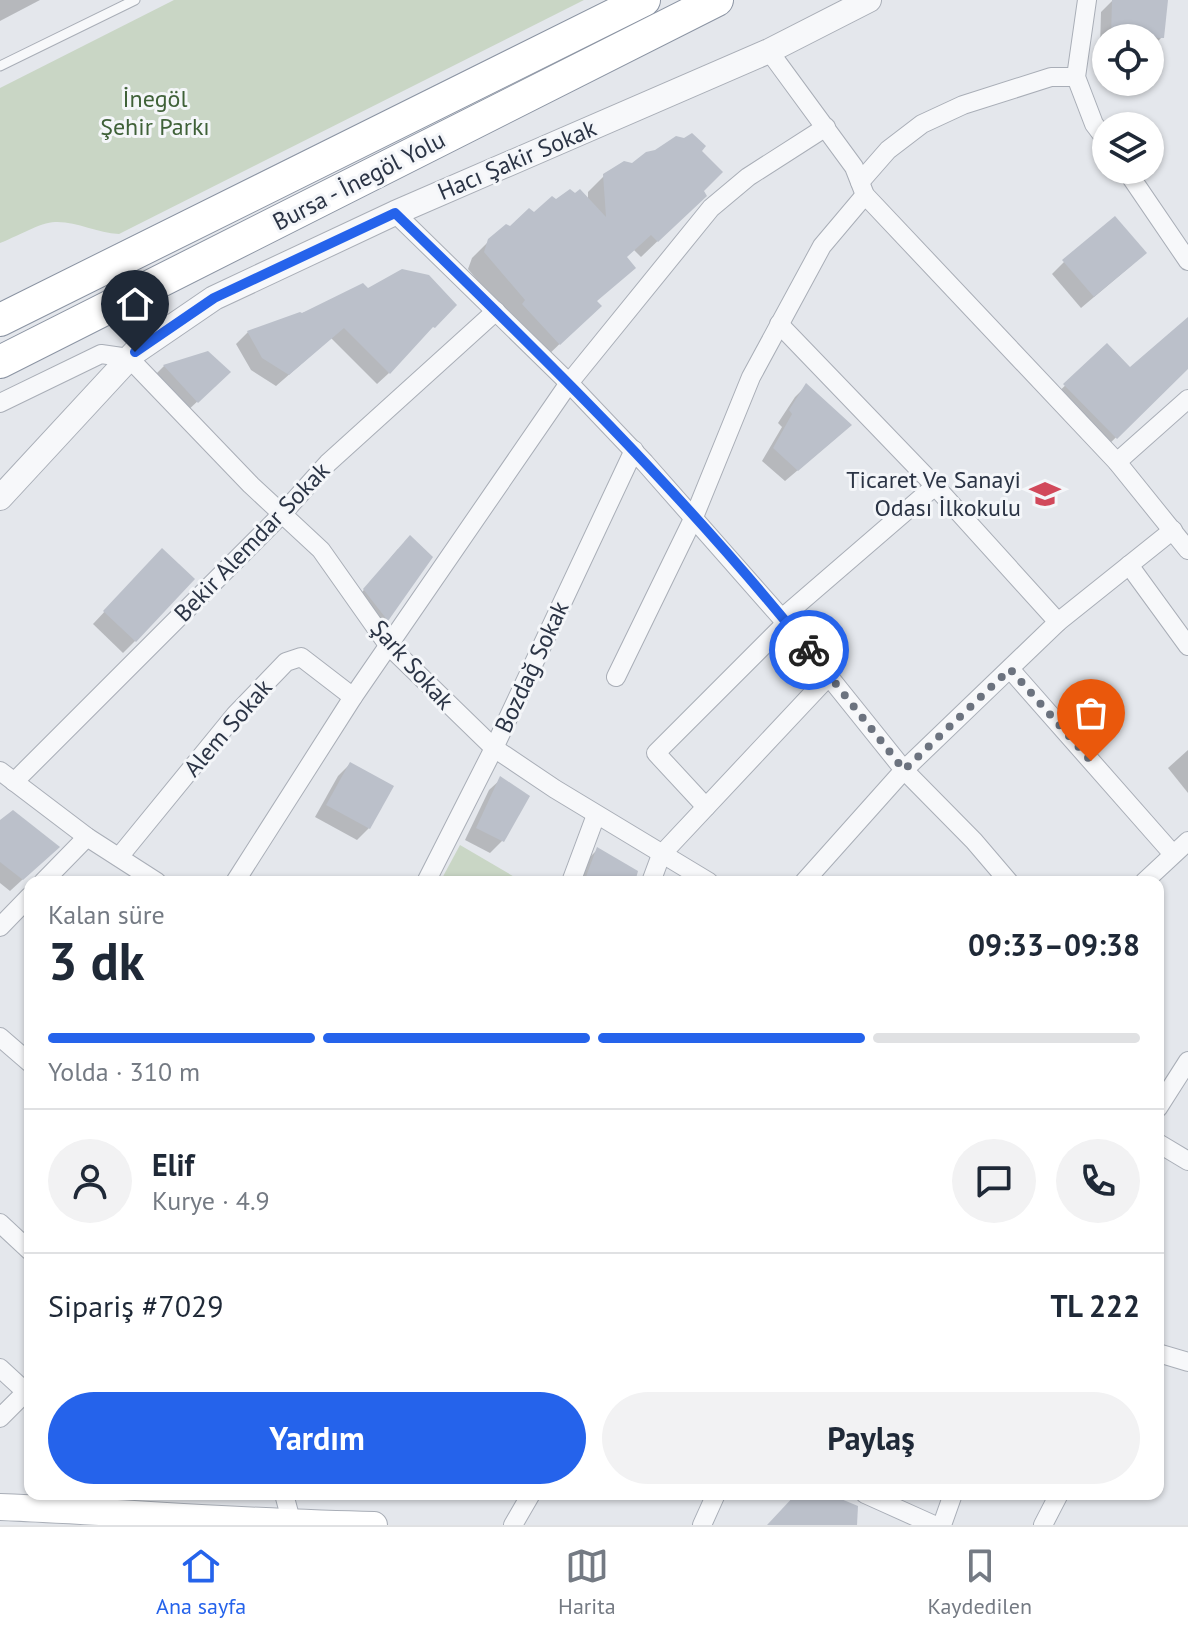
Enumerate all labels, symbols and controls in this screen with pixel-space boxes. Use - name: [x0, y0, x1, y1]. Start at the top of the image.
- map controls: [1092, 24, 1164, 184]
- button: locate: [1092, 24, 1164, 96]
- park label: İnegöl Şehir Parkı: [100, 83, 210, 142]
- street label: Hacı Şakir Sokak: [433, 112, 601, 207]
- button: layers: [1092, 112, 1164, 184]
- street label: Bursa - İnegöl Yolu: [267, 124, 450, 237]
- pin: [101, 270, 169, 352]
- icon: home: [113, 282, 157, 326]
- street label: Bekir Alemdar Sokak: [167, 455, 336, 628]
- place label: Ticaret Ve Sanayi Odası İlkokulu: [846, 464, 1021, 523]
- school or university icon: Ticaret Ve Sanayi Odası İlkokulu: [1028, 477, 1062, 511]
- street label: Bozdağ Sokak: [488, 596, 576, 738]
- courier: [769, 610, 849, 690]
- street label: Şark Sokak: [364, 613, 461, 716]
- icon: bike: [787, 628, 831, 672]
- street label: Alem Sokak: [177, 672, 279, 783]
- pin: [1057, 679, 1125, 761]
- icon: bag: [1069, 691, 1113, 735]
- text: Kalan süre: [48, 898, 165, 931]
- text: 09:33–09:38: [968, 925, 1140, 964]
- text: 3 dk: [48, 927, 144, 994]
- text: Yolda · 310 m: [48, 1055, 200, 1088]
- button: person: [48, 1139, 132, 1223]
- button: chat: [952, 1139, 1036, 1223]
- button: phone: [1056, 1139, 1140, 1223]
- text: Elif: [152, 1145, 194, 1184]
- text: Kurye · 4.9: [152, 1184, 270, 1217]
- text: Sipariş #7029: [48, 1286, 224, 1325]
- text: TL 222: [1050, 1286, 1140, 1325]
- button: Yardım: [48, 1392, 586, 1484]
- button: Paylaş: [602, 1392, 1140, 1484]
- tab: Ana sayfa: [156, 1544, 246, 1620]
- tab: Harita: [558, 1544, 616, 1620]
- tab: Kaydedilen: [928, 1544, 1032, 1620]

